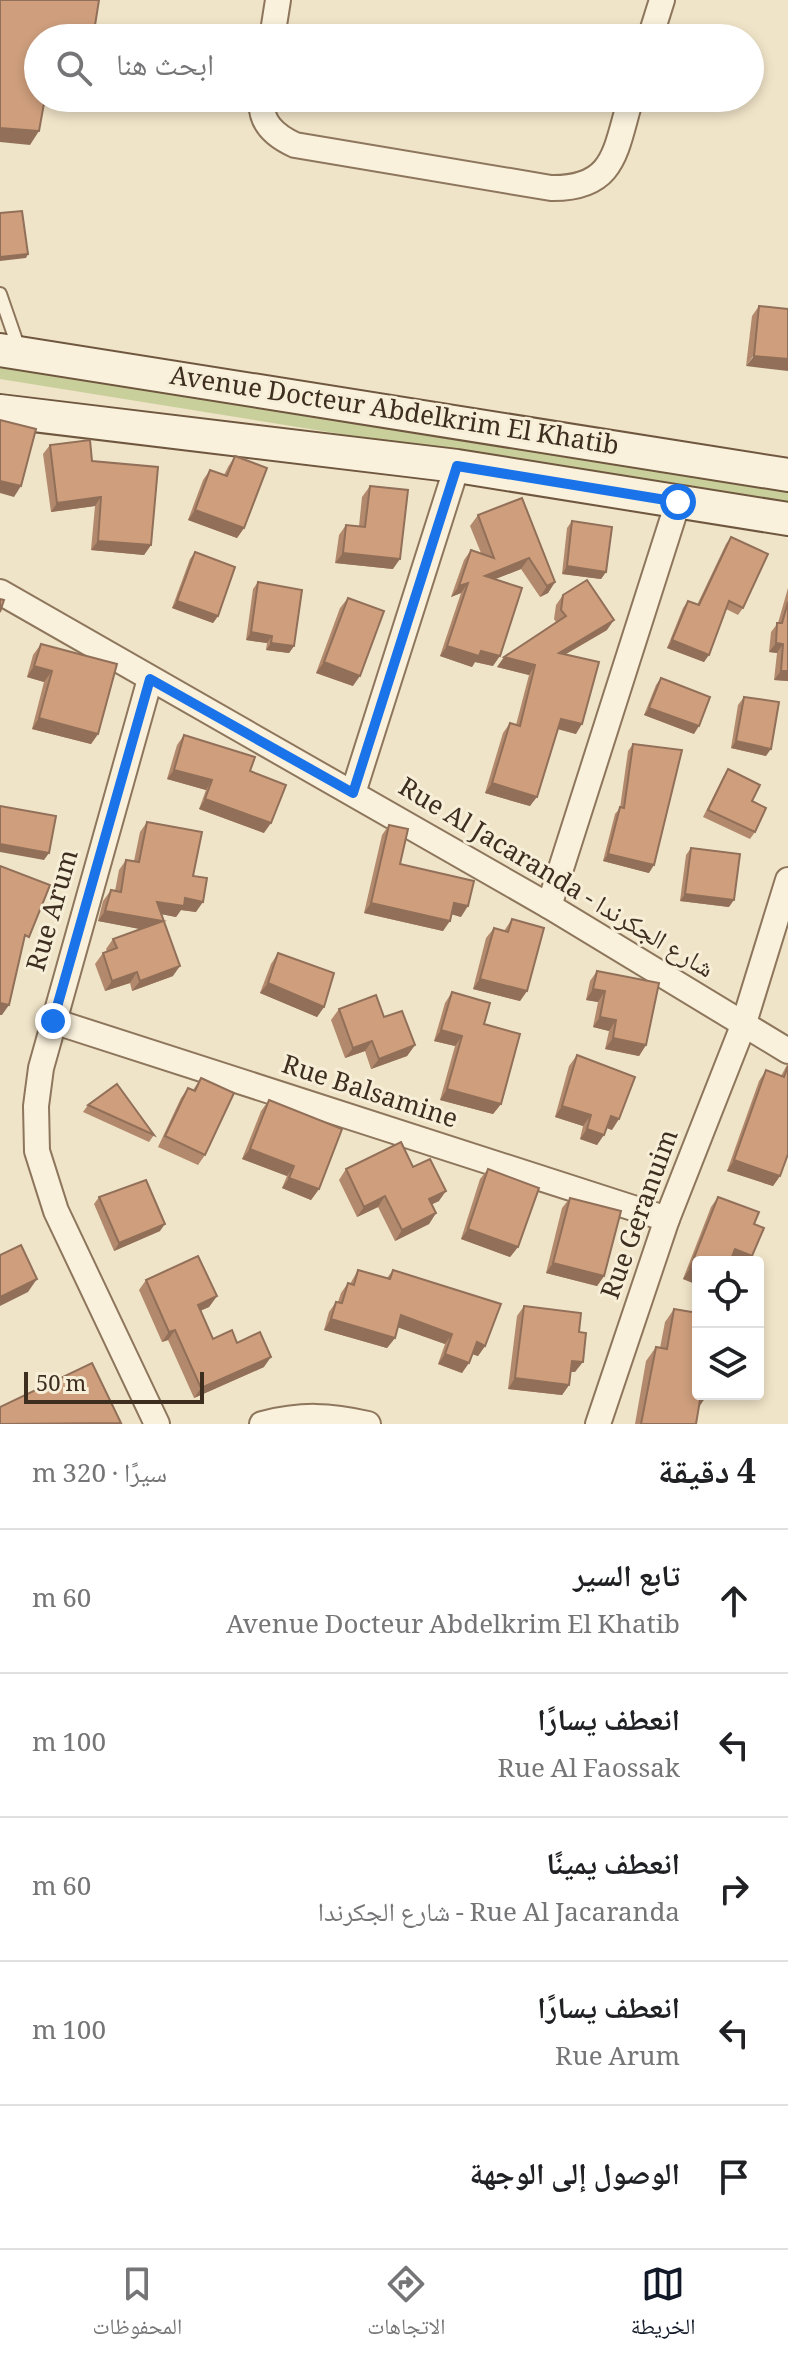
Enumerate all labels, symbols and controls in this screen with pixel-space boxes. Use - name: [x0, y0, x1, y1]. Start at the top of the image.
- search box: [24, 24, 764, 112]
- text: ابحث هنا: [116, 43, 214, 94]
- icon: search: [52, 46, 96, 90]
- street label: Avenue Docteur Abdelkrim El Khatib: [166, 356, 622, 470]
- route start: [660, 484, 696, 520]
- street label: Rue Al Jacaranda - شارع الجكرندا: [388, 768, 722, 992]
- street label: Rue Arum: [17, 845, 93, 977]
- route end: [35, 1003, 71, 1039]
- street label: Rue Balsamine: [275, 1045, 463, 1143]
- street label: Rue Geranuim: [591, 1124, 693, 1306]
- map controls: [692, 1256, 764, 1400]
- button: locate: [692, 1256, 764, 1328]
- button: layers: [692, 1328, 764, 1400]
- text: 50 m: [36, 1367, 86, 1405]
- scale bar: [24, 1368, 204, 1404]
- text: 4 دقيقة: [658, 1447, 756, 1505]
- text: سيرًا · 320 m: [32, 1454, 167, 1498]
- text: تابع السير: [573, 1554, 680, 1605]
- text: 60 m: [32, 1579, 91, 1623]
- icon: ahead: [712, 1579, 756, 1623]
- text: Avenue Docteur Abdelkrim El Khatib: [226, 1605, 680, 1649]
- text: انعطف يسارًا: [537, 1698, 680, 1749]
- text: 100 m: [32, 1723, 106, 1767]
- icon: left: [712, 1723, 756, 1767]
- text: Rue Al Faossak: [497, 1749, 680, 1793]
- text: انعطف يمينًا: [546, 1842, 680, 1893]
- text: 60 m: [32, 1867, 91, 1911]
- icon: right: [712, 1867, 756, 1911]
- text: Rue Al Jacaranda - شارع الجكرندا: [318, 1893, 680, 1937]
- text: انعطف يسارًا: [537, 1986, 680, 2037]
- text: 100 m: [32, 2011, 106, 2055]
- icon: left: [712, 2011, 756, 2055]
- text: Rue Arum: [555, 2037, 680, 2081]
- text: الوصول إلى الوجهة: [469, 2152, 680, 2203]
- icon: arrive: [712, 2155, 756, 2199]
- tab: المحفوظات: [93, 2262, 182, 2348]
- tab: الاتجاهات: [367, 2262, 445, 2348]
- tab: الخريطة: [631, 2262, 695, 2348]

